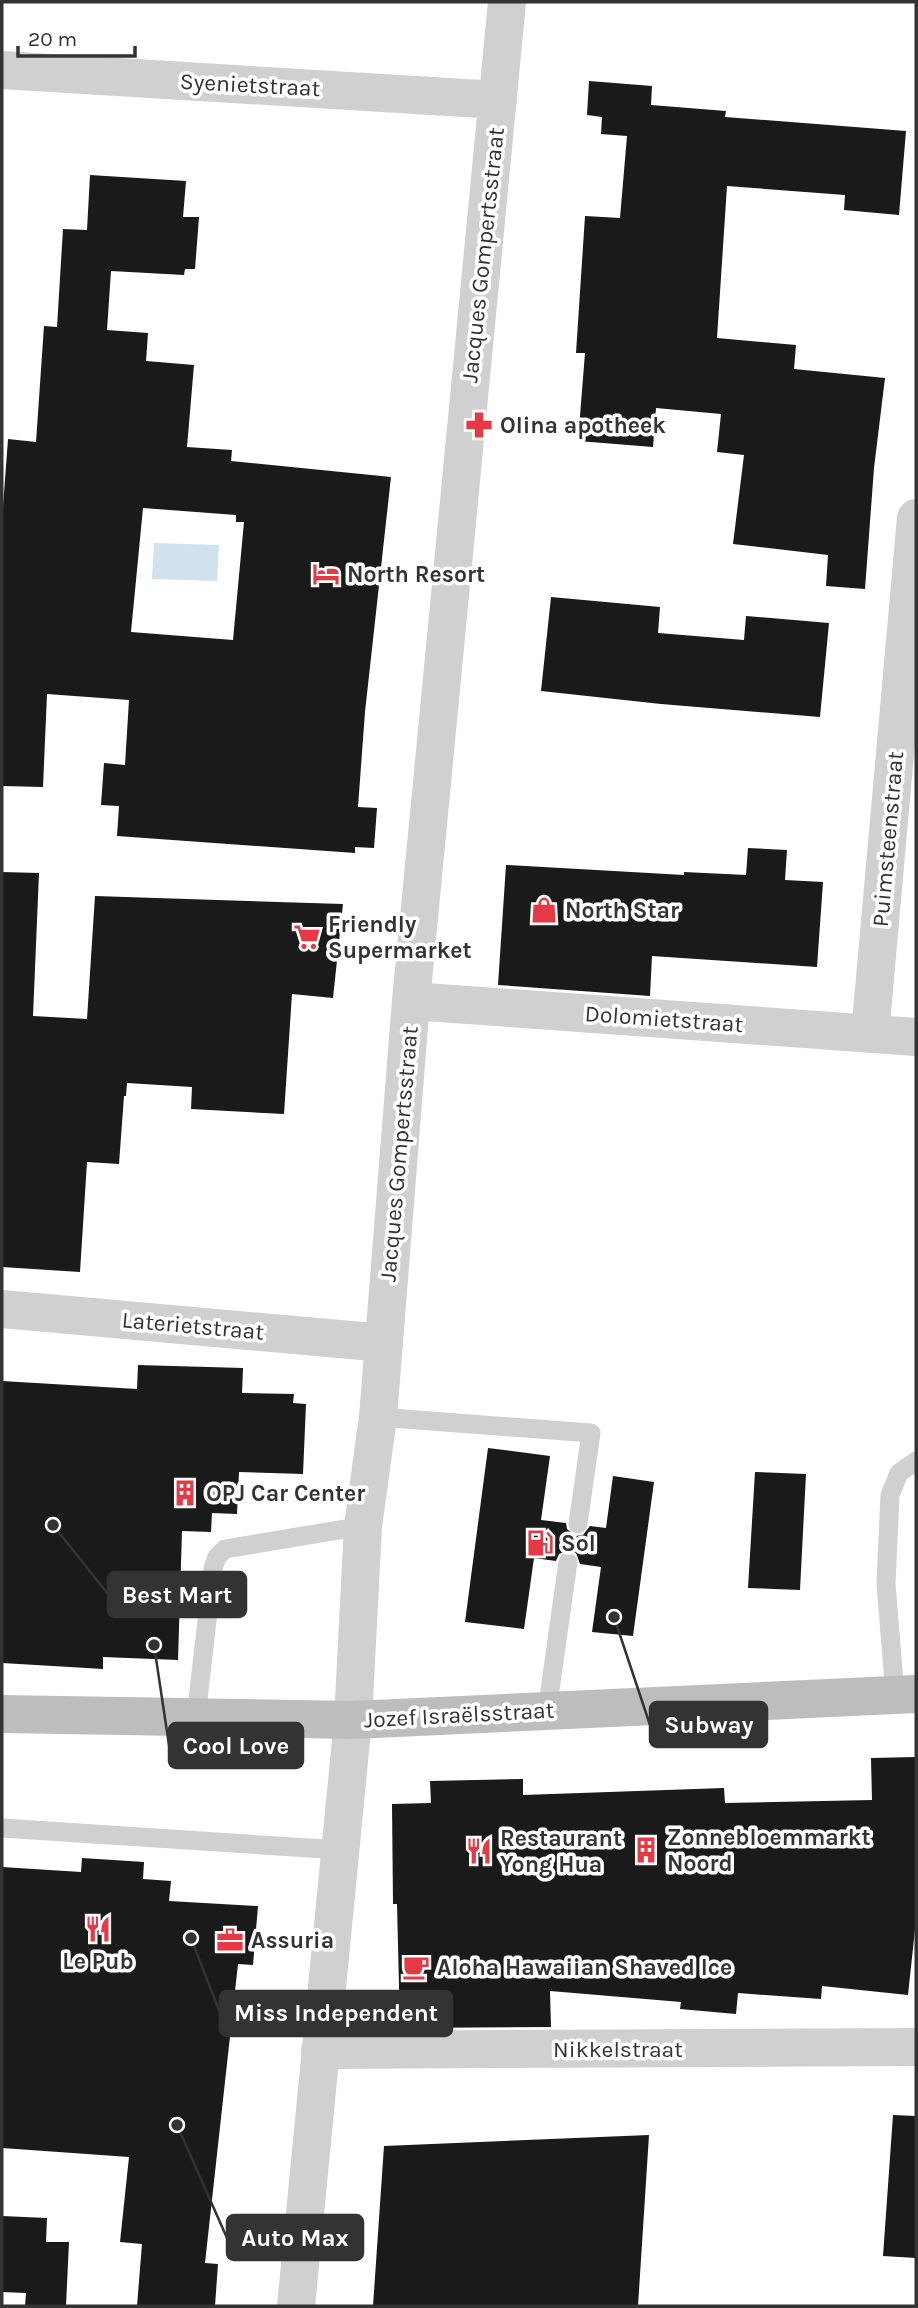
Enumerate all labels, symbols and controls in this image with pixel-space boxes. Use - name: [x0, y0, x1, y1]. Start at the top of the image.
- scale bar: [18, 14, 135, 58]
- text: 20 m: [28, 27, 77, 51]
- street label: Syenietstraat: [179, 68, 321, 102]
- street label: Jacques Gompertsstraat: [456, 126, 510, 384]
- pharmacy icon: Olina apotheek: [464, 410, 494, 440]
- place label: Olina apotheek: [500, 412, 666, 439]
- hotel icon: North Resort: [311, 559, 341, 589]
- place label: North Resort: [347, 561, 485, 588]
- street label: Puimsteenstraat: [867, 750, 909, 928]
- shop icon: North Star: [529, 895, 559, 925]
- place label: North Star: [565, 897, 679, 924]
- place label: Friendly Supermarket: [328, 911, 472, 964]
- supermarket icon: Friendly Supermarket: [292, 922, 322, 952]
- street label: Dolomietstraat: [584, 1000, 744, 1038]
- street label: Jacques Gompertsstraat: [374, 1025, 424, 1283]
- street label: Laterietstraat: [121, 1306, 266, 1346]
- building icon: OPJ Car Center: [170, 1478, 200, 1508]
- place label: OPJ Car Center: [206, 1480, 365, 1507]
- fuel station icon: Sol: [525, 1528, 555, 1558]
- place label: Sol: [561, 1530, 596, 1557]
- callout: Best Mart: [108, 1572, 246, 1617]
- text: Best Mart: [122, 1581, 232, 1609]
- street label: Jozef Israëlsstraat: [363, 1697, 555, 1733]
- callout: Subway: [650, 1702, 767, 1747]
- text: Subway: [664, 1711, 754, 1739]
- callout: Cool Love: [169, 1723, 303, 1768]
- text: Cool Love: [183, 1732, 289, 1760]
- place label: Zonnebloemmarkt Noord: [667, 1824, 870, 1877]
- place label: Restaurant Yong Hua: [500, 1825, 622, 1878]
- building icon: Zonnebloemmarkt Noord: [631, 1835, 661, 1865]
- restaurant icon: Restaurant Yong Hua: [464, 1836, 494, 1866]
- restaurant icon: Le Pub: [83, 1914, 113, 1944]
- office icon: Assuria: [215, 1925, 245, 1955]
- place label: Assuria: [251, 1927, 334, 1954]
- place label: Le Pub: [62, 1948, 134, 1975]
- cafe icon: Aloha Hawaiian Shaved Ice: [401, 1952, 431, 1982]
- place label: Aloha Hawaiian Shaved Ice: [437, 1954, 732, 1981]
- callout: Miss Independent: [220, 1991, 452, 2036]
- text: Miss Independent: [234, 1999, 438, 2027]
- street label: Nikkelstraat: [553, 2036, 683, 2063]
- callout: Auto Max: [227, 2215, 363, 2260]
- text: Auto Max: [241, 2224, 349, 2252]

